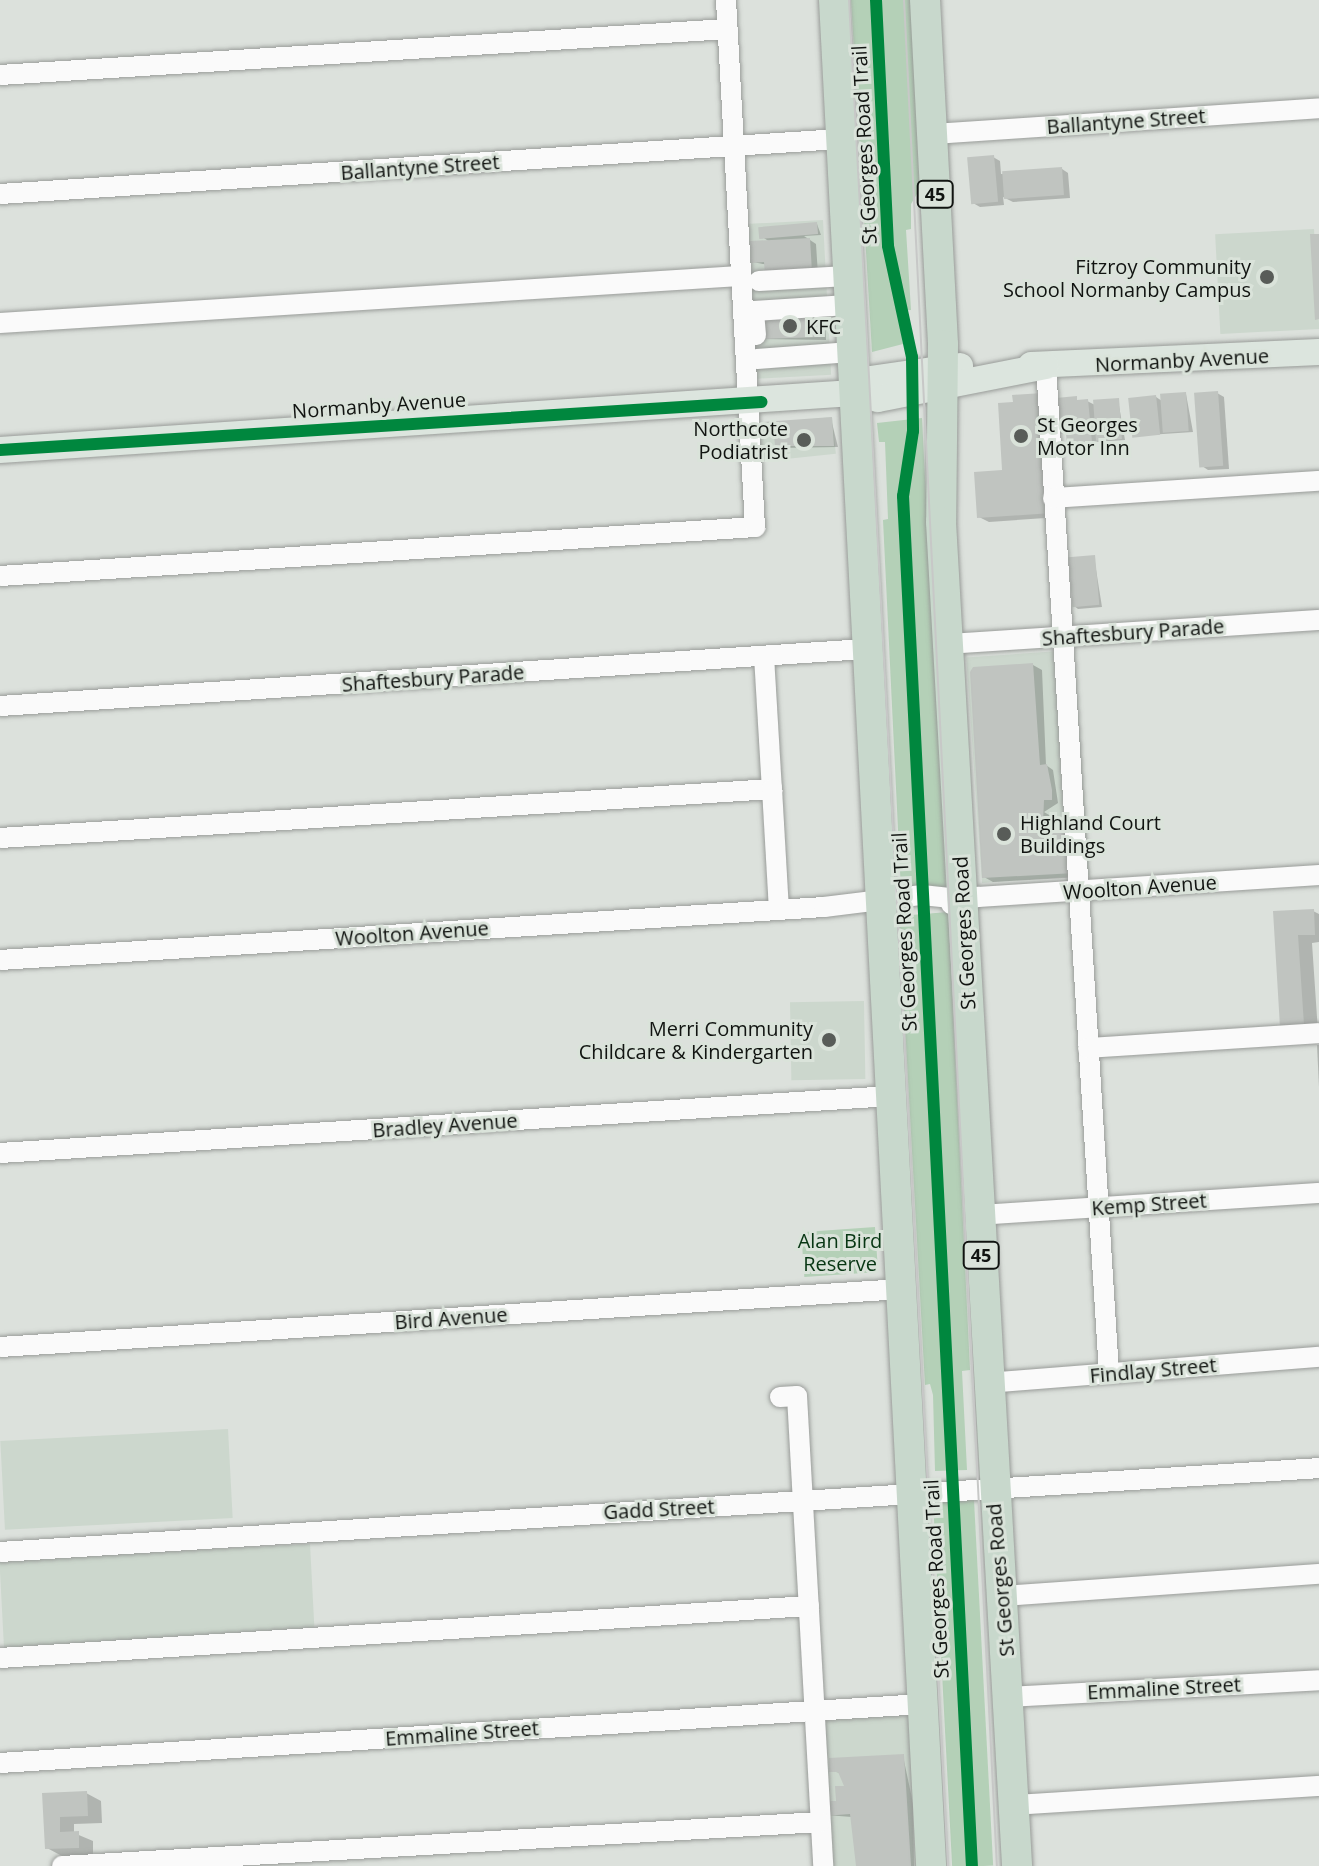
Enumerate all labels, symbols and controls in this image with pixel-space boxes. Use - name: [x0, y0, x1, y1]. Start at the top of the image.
- street label: St Georges Road Trail: [847, 45, 881, 245]
- street label: Ballantyne Street: [1046, 103, 1206, 139]
- street label: Ballantyne Street: [340, 149, 500, 185]
- road number: 45: [915, 180, 955, 208]
- place label: Fitzroy Community School Normanby Campus: [1003, 254, 1251, 301]
- marker: Fitzroy Community School Normanby Campus: [1258, 268, 1276, 286]
- place label: KFC: [806, 314, 841, 338]
- marker: KFC: [781, 317, 799, 335]
- street label: Normanby Avenue: [1094, 343, 1270, 377]
- street label: Normanby Avenue: [291, 387, 467, 423]
- place label: St Georges Motor Inn: [1037, 412, 1138, 459]
- place label: Northcote Podiatrist: [693, 416, 788, 463]
- marker: St Georges Motor Inn: [1012, 427, 1030, 445]
- marker: Northcote Podiatrist: [795, 431, 813, 449]
- street label: Shaftesbury Parade: [1041, 614, 1225, 650]
- street label: Shaftesbury Parade: [341, 660, 525, 696]
- place label: Highland Court Buildings: [1020, 810, 1161, 857]
- marker: Highland Court Buildings: [995, 825, 1013, 843]
- street label: St Georges Road Trail: [887, 832, 921, 1032]
- street label: St Georges Road: [948, 856, 980, 1010]
- street label: Woolton Avenue: [1062, 870, 1218, 904]
- street label: Woolton Avenue: [334, 916, 490, 950]
- place label: Merri Community Childcare & Kindergarten: [579, 1016, 813, 1063]
- marker: Merri Community Childcare & Kindergarten: [820, 1031, 838, 1049]
- street label: Bradley Avenue: [372, 1108, 518, 1142]
- street label: Kemp Street: [1091, 1188, 1207, 1220]
- park label: Alan Bird Reserve: [798, 1228, 882, 1275]
- road number: 45: [961, 1241, 1001, 1269]
- street label: Bird Avenue: [394, 1302, 508, 1334]
- street label: Findlay Street: [1089, 1353, 1217, 1387]
- street label: St Georges Road Trail: [919, 1479, 953, 1679]
- street label: Gadd Street: [603, 1494, 715, 1524]
- street label: St Georges Road: [981, 1502, 1019, 1658]
- street label: Emmaline Street: [1087, 1672, 1241, 1704]
- street label: Emmaline Street: [384, 1716, 540, 1750]

